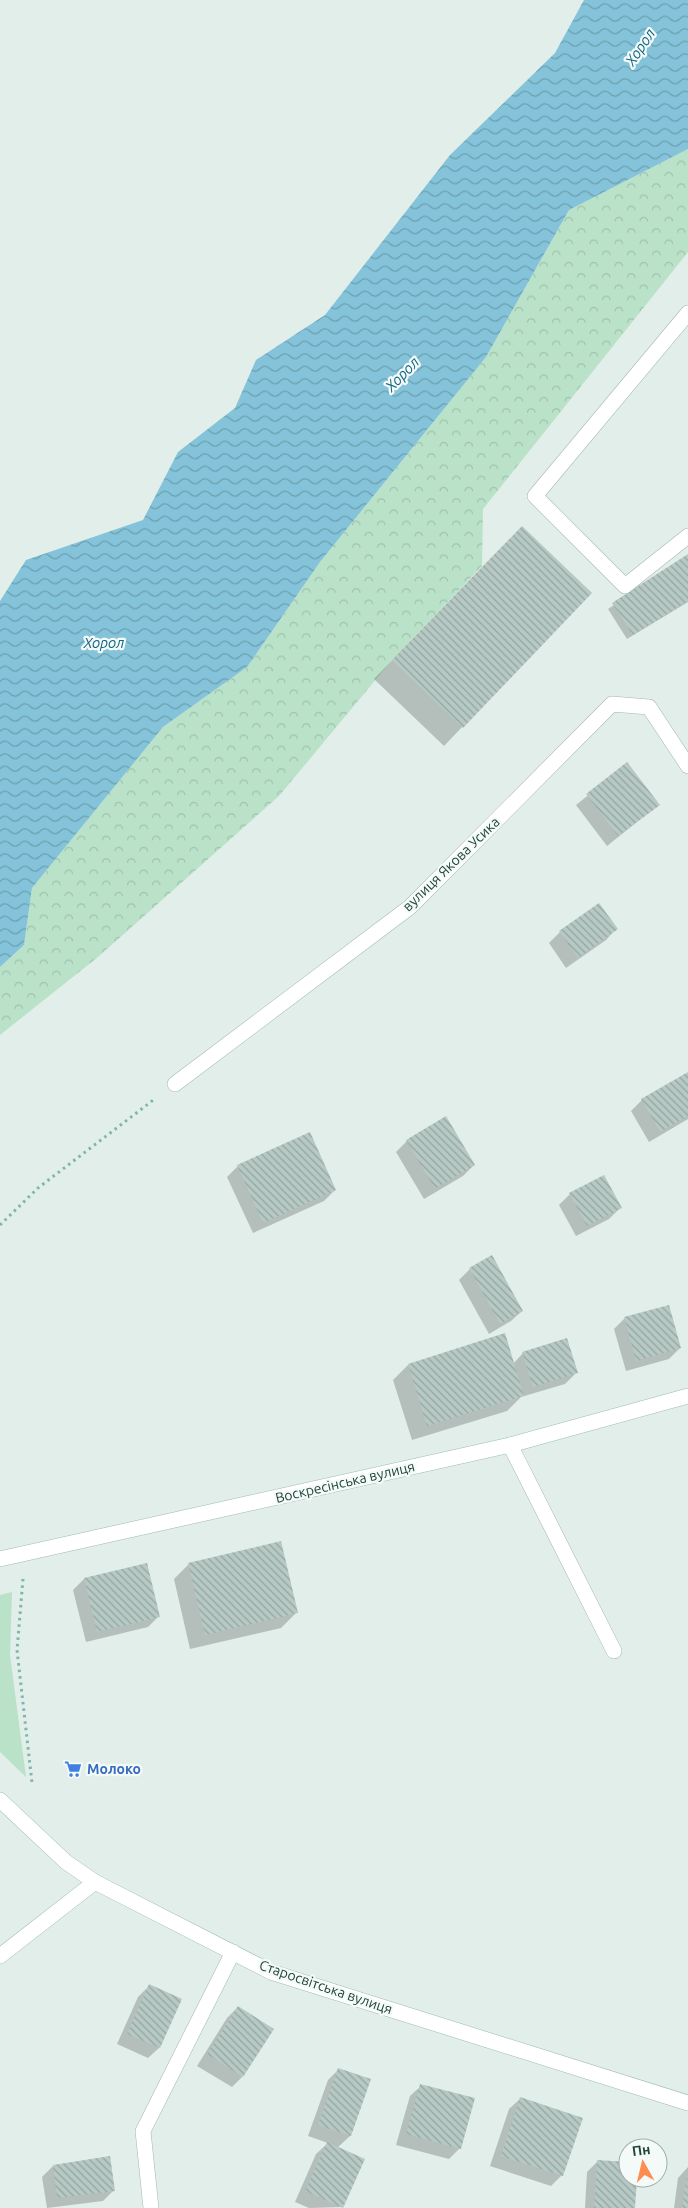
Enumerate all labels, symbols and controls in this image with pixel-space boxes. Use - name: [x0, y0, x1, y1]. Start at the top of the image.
- water label: Хорол: [621, 25, 658, 69]
- water label: Хорол: [381, 353, 422, 395]
- water label: Хорол: [83, 634, 124, 651]
- street label: вулиця Якова Усика: [399, 814, 503, 914]
- street label: Воскресінська вулиця: [274, 1458, 416, 1506]
- supermarket icon: Молоко: [63, 1759, 83, 1779]
- place label: Молоко: [87, 1761, 141, 1777]
- street label: Старосвітська вулиця: [257, 1957, 395, 2017]
- north arrow: [618, 2138, 668, 2188]
- text: Пн: [631, 2141, 651, 2159]

